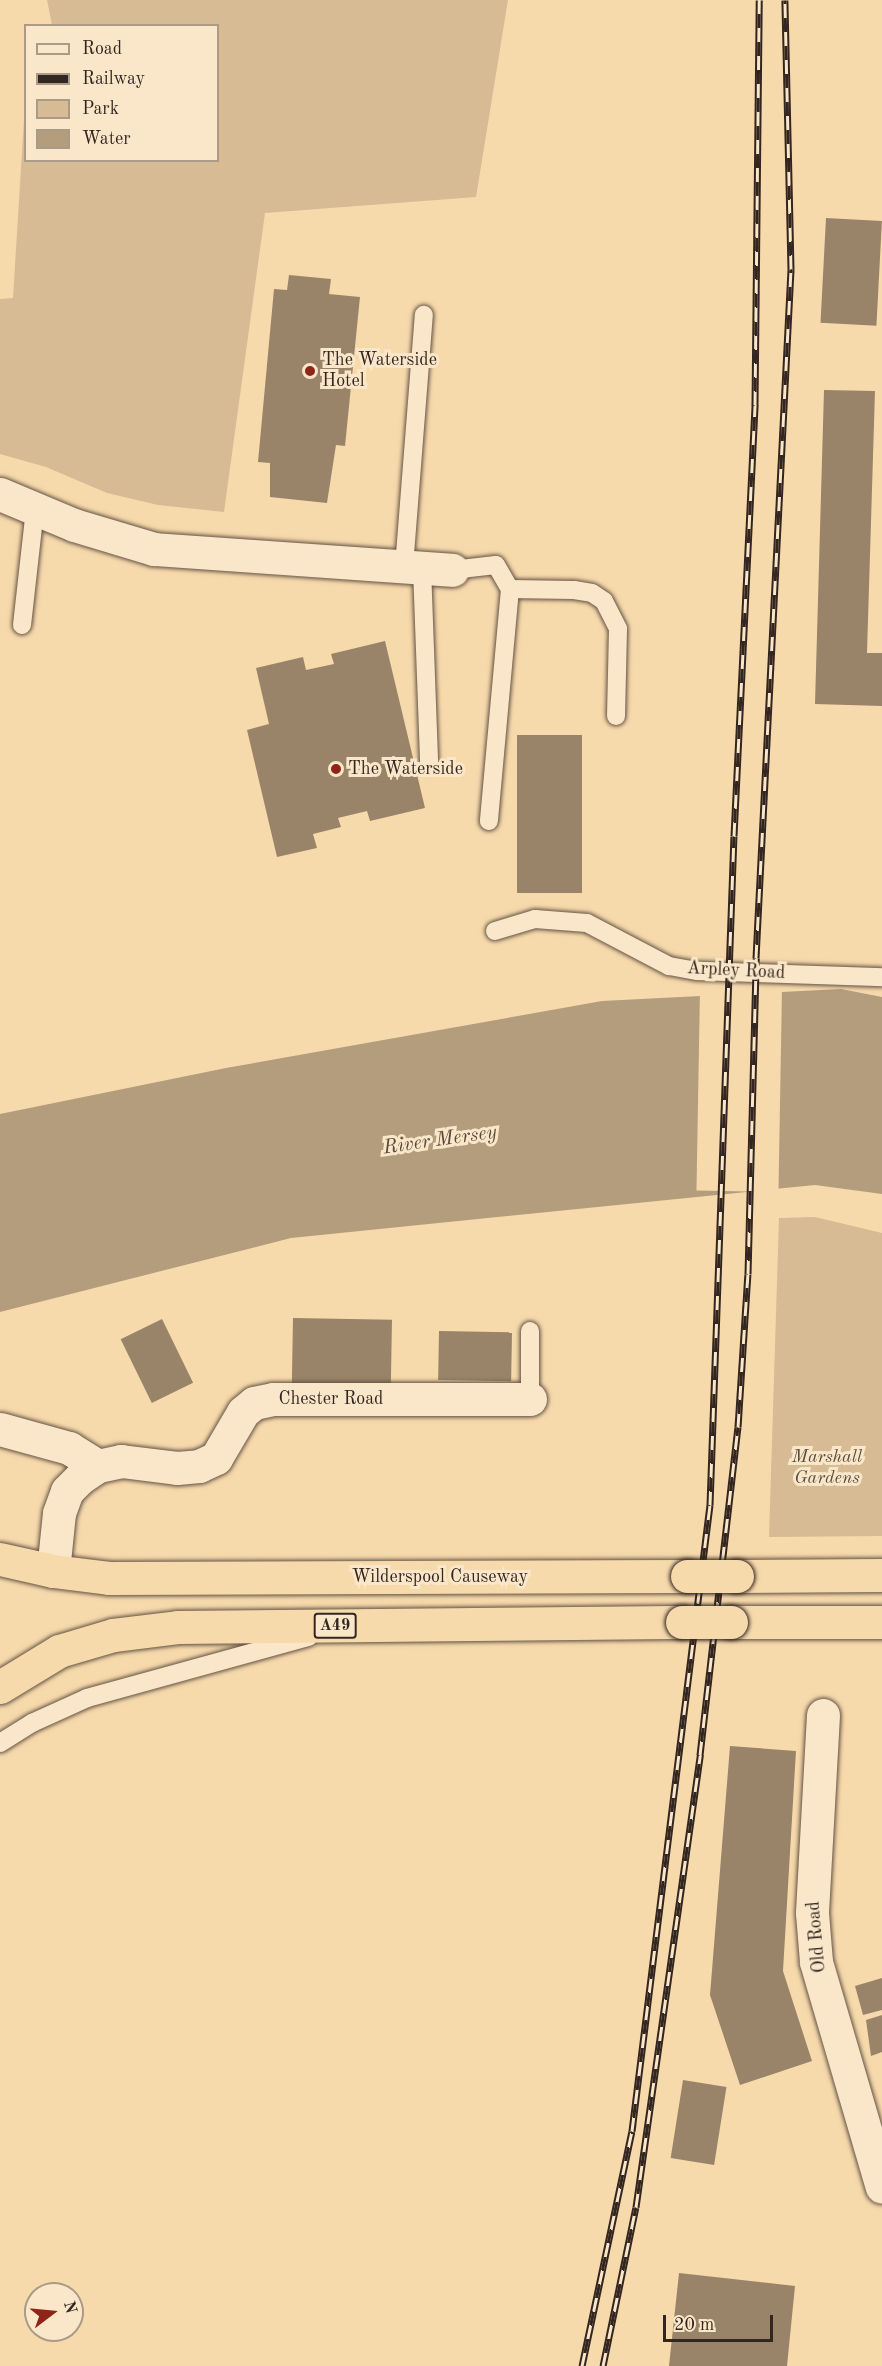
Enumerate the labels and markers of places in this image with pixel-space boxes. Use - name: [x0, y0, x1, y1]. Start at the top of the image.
- place label: The Waterside Hotel: [322, 350, 437, 392]
- marker: The Waterside Hotel: [303, 364, 317, 378]
- place label: The Waterside: [348, 758, 463, 780]
- marker: The Waterside: [329, 762, 343, 776]

